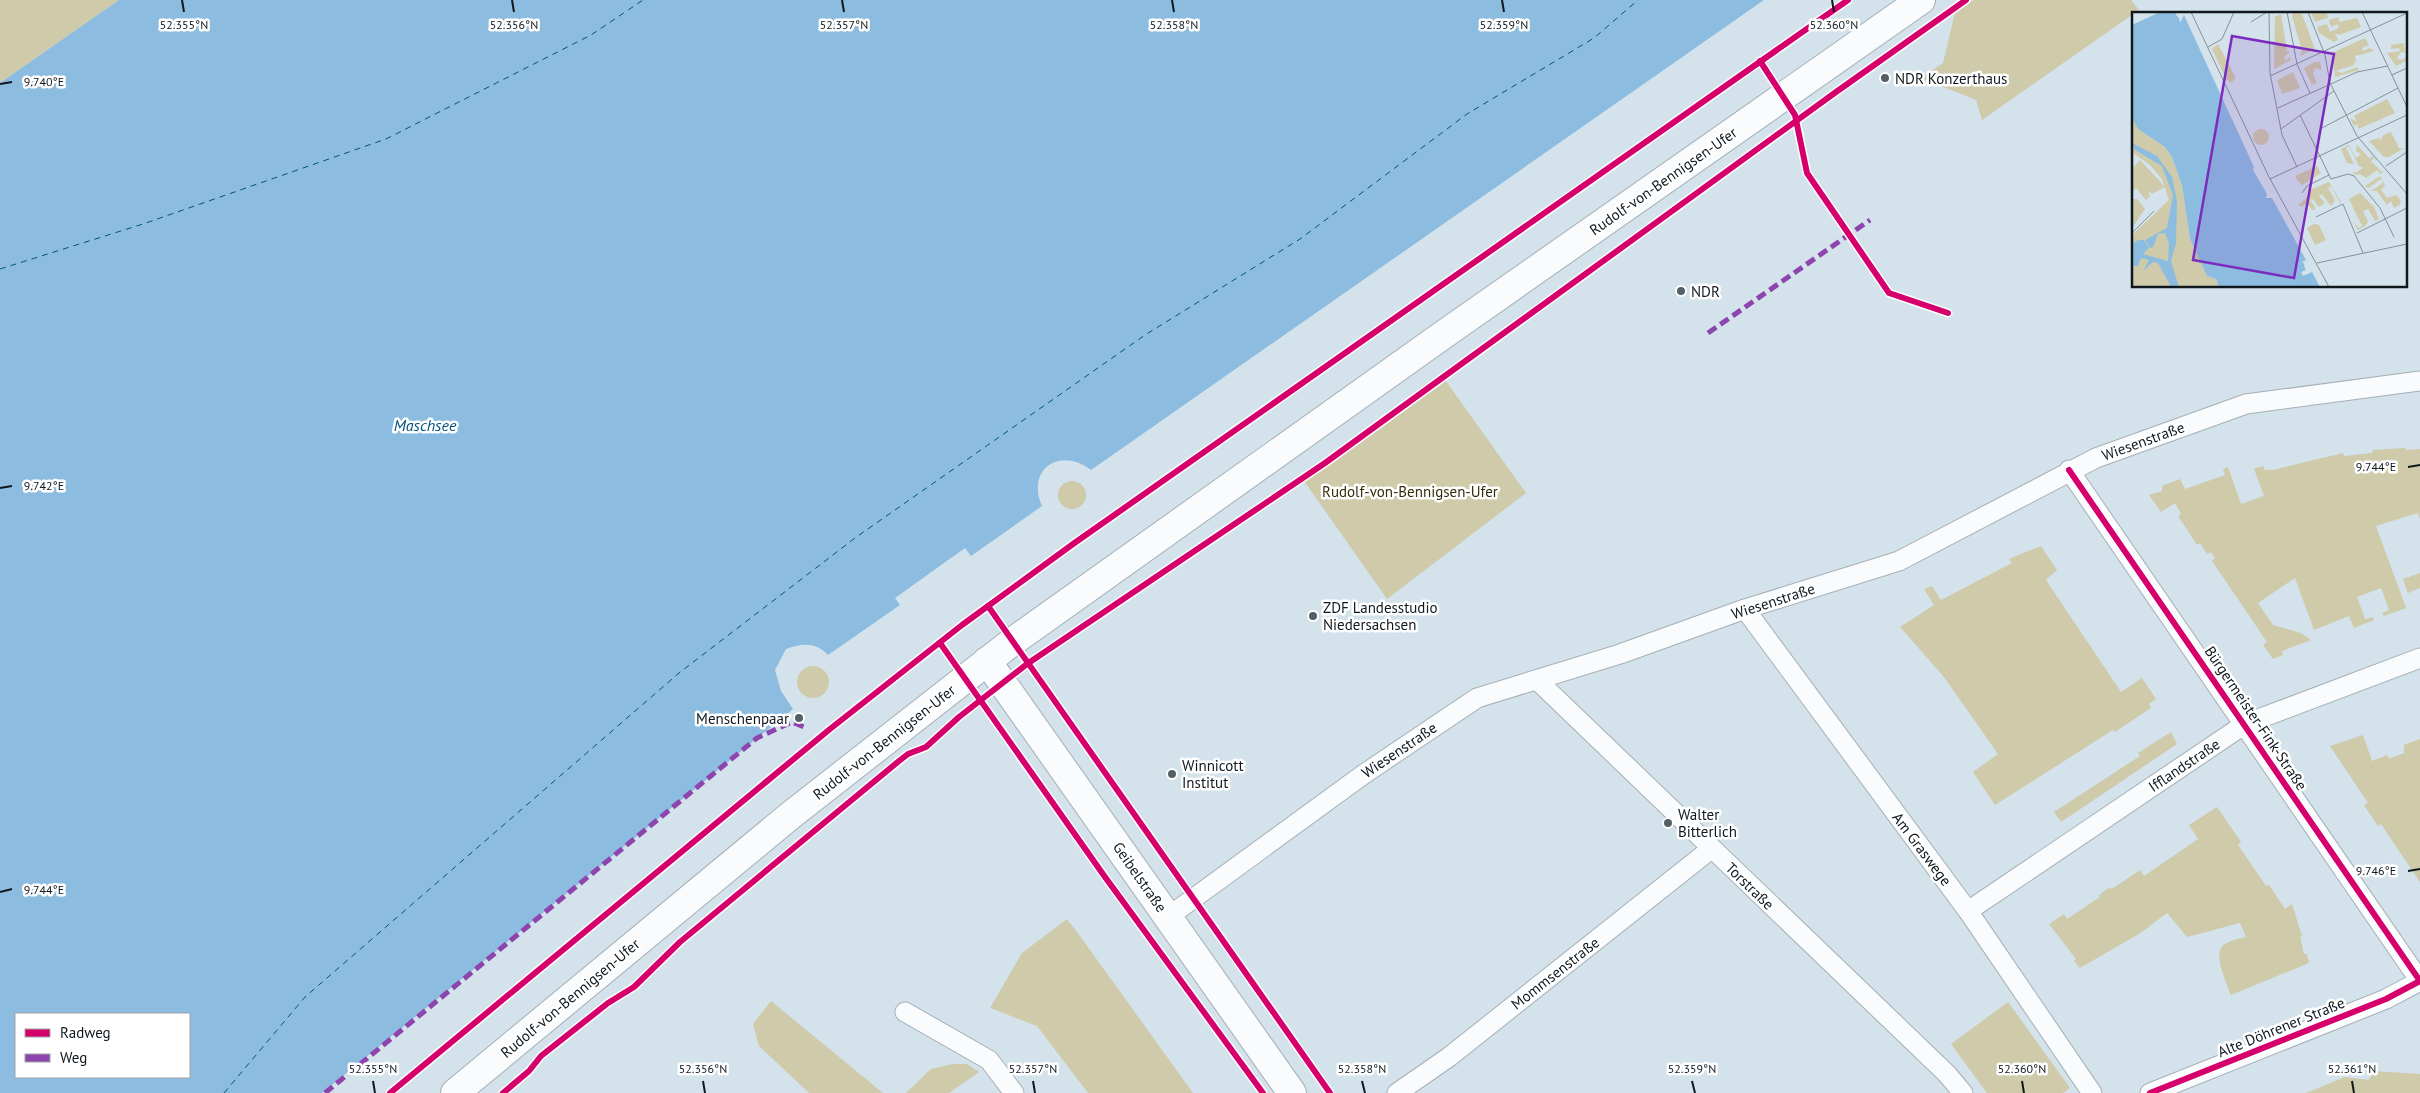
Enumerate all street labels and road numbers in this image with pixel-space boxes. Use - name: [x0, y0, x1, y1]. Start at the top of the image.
- street label: Rudolf-von-Bennigsen-Ufer: [1586, 123, 1740, 239]
- street label: Wiesenstraße: [2099, 417, 2187, 465]
- street label: Wiesenstraße: [1729, 579, 1817, 623]
- street label: Bürgermeister-Fink-Straße: [2201, 642, 2311, 794]
- street label: Rudolf-von-Bennigsen-Ufer: [809, 680, 959, 804]
- street label: Wiesenstraße: [1358, 718, 1440, 782]
- street label: Ifflandstraße: [2145, 734, 2223, 796]
- street label: Am Graswege: [1888, 809, 1956, 889]
- street label: Geibelstraße: [1109, 838, 1171, 916]
- street label: Torstraße: [1722, 858, 1778, 914]
- street label: Mommsenstraße: [1507, 933, 1603, 1013]
- street label: Rudolf-von-Bennigsen-Ufer: [497, 934, 643, 1062]
- street label: Alte Döhrener Straße: [2215, 993, 2347, 1061]

